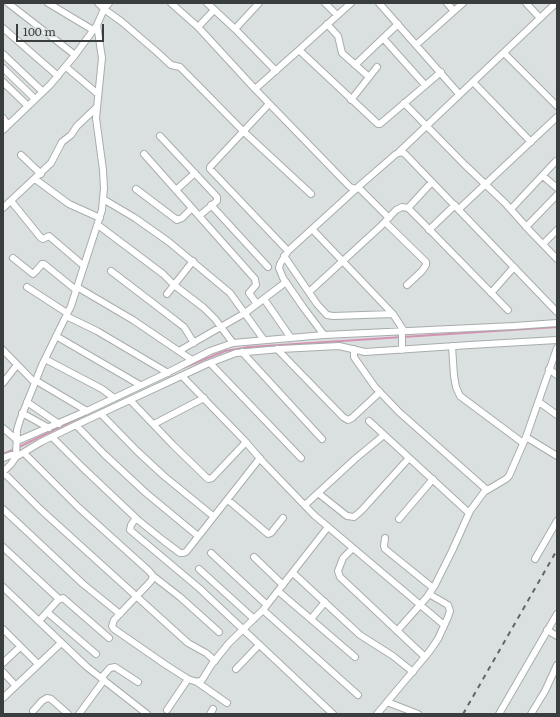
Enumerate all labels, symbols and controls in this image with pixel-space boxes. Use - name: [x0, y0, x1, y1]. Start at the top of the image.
- scale bar: [18, 16, 106, 42]
- text: 100 m: [23, 22, 56, 40]

